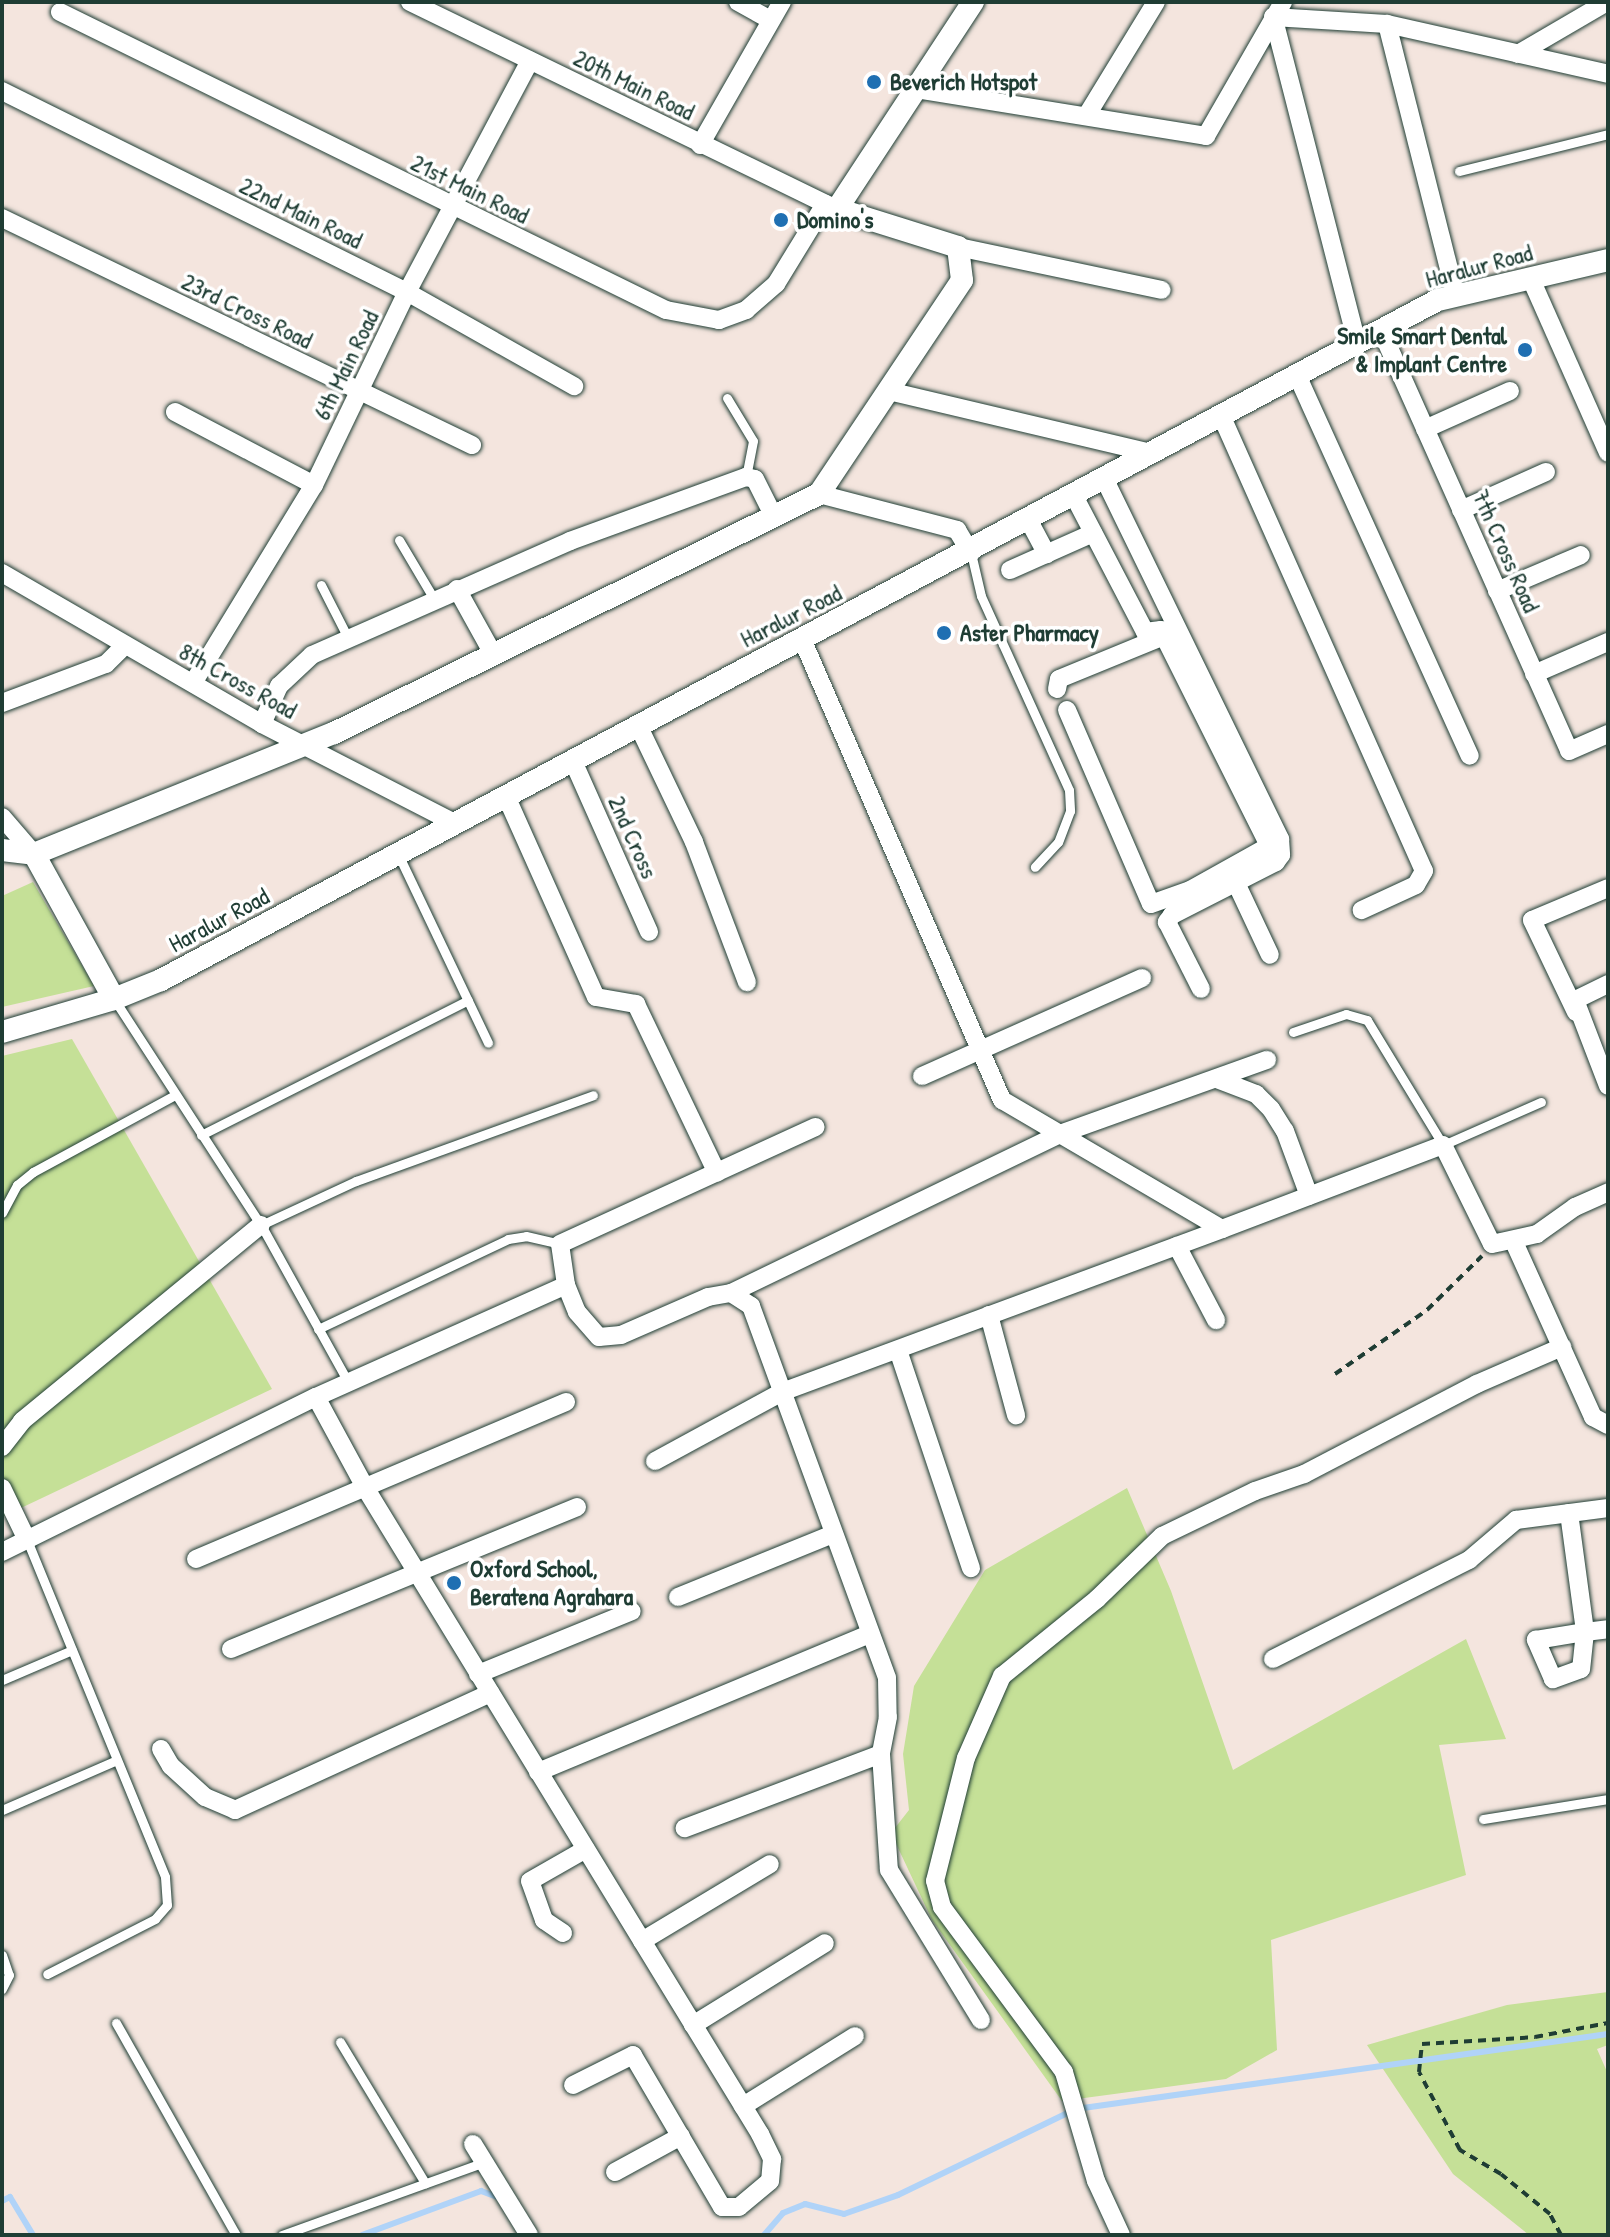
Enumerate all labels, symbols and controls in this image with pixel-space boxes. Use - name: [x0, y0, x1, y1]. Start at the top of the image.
- street label: 20th Main Road: [569, 43, 699, 127]
- place label: Beverich Hotspot: [890, 68, 1037, 96]
- marker: Beverich Hotspot: [865, 73, 883, 91]
- street label: 21st Main Road: [406, 148, 534, 230]
- street label: 22nd Main Road: [235, 171, 367, 255]
- place label: Domino's: [797, 206, 873, 234]
- marker: Domino's: [772, 211, 790, 229]
- street label: Haralur Road: [1422, 238, 1536, 294]
- street label: 23rd Cross Road: [177, 267, 317, 355]
- street label: 6th Main Road: [307, 306, 385, 424]
- place label: Smile Smart Dental & Implant Centre: [1337, 322, 1507, 378]
- marker: Smile Smart Dental & Implant Centre: [1514, 339, 1536, 361]
- street label: 7th Cross Road: [1466, 485, 1546, 617]
- street label: Haralur Road: [736, 578, 846, 654]
- place label: Aster Pharmacy: [960, 619, 1099, 647]
- marker: Aster Pharmacy: [935, 624, 953, 642]
- street label: 8th Cross Road: [174, 637, 302, 725]
- street label: 2nd Cross: [602, 791, 664, 883]
- street label: Haralur Road: [164, 882, 274, 958]
- place label: Oxford School, Beratena Agrahara: [470, 1555, 633, 1611]
- marker: Oxford School, Beratena Agrahara: [445, 1574, 463, 1592]

